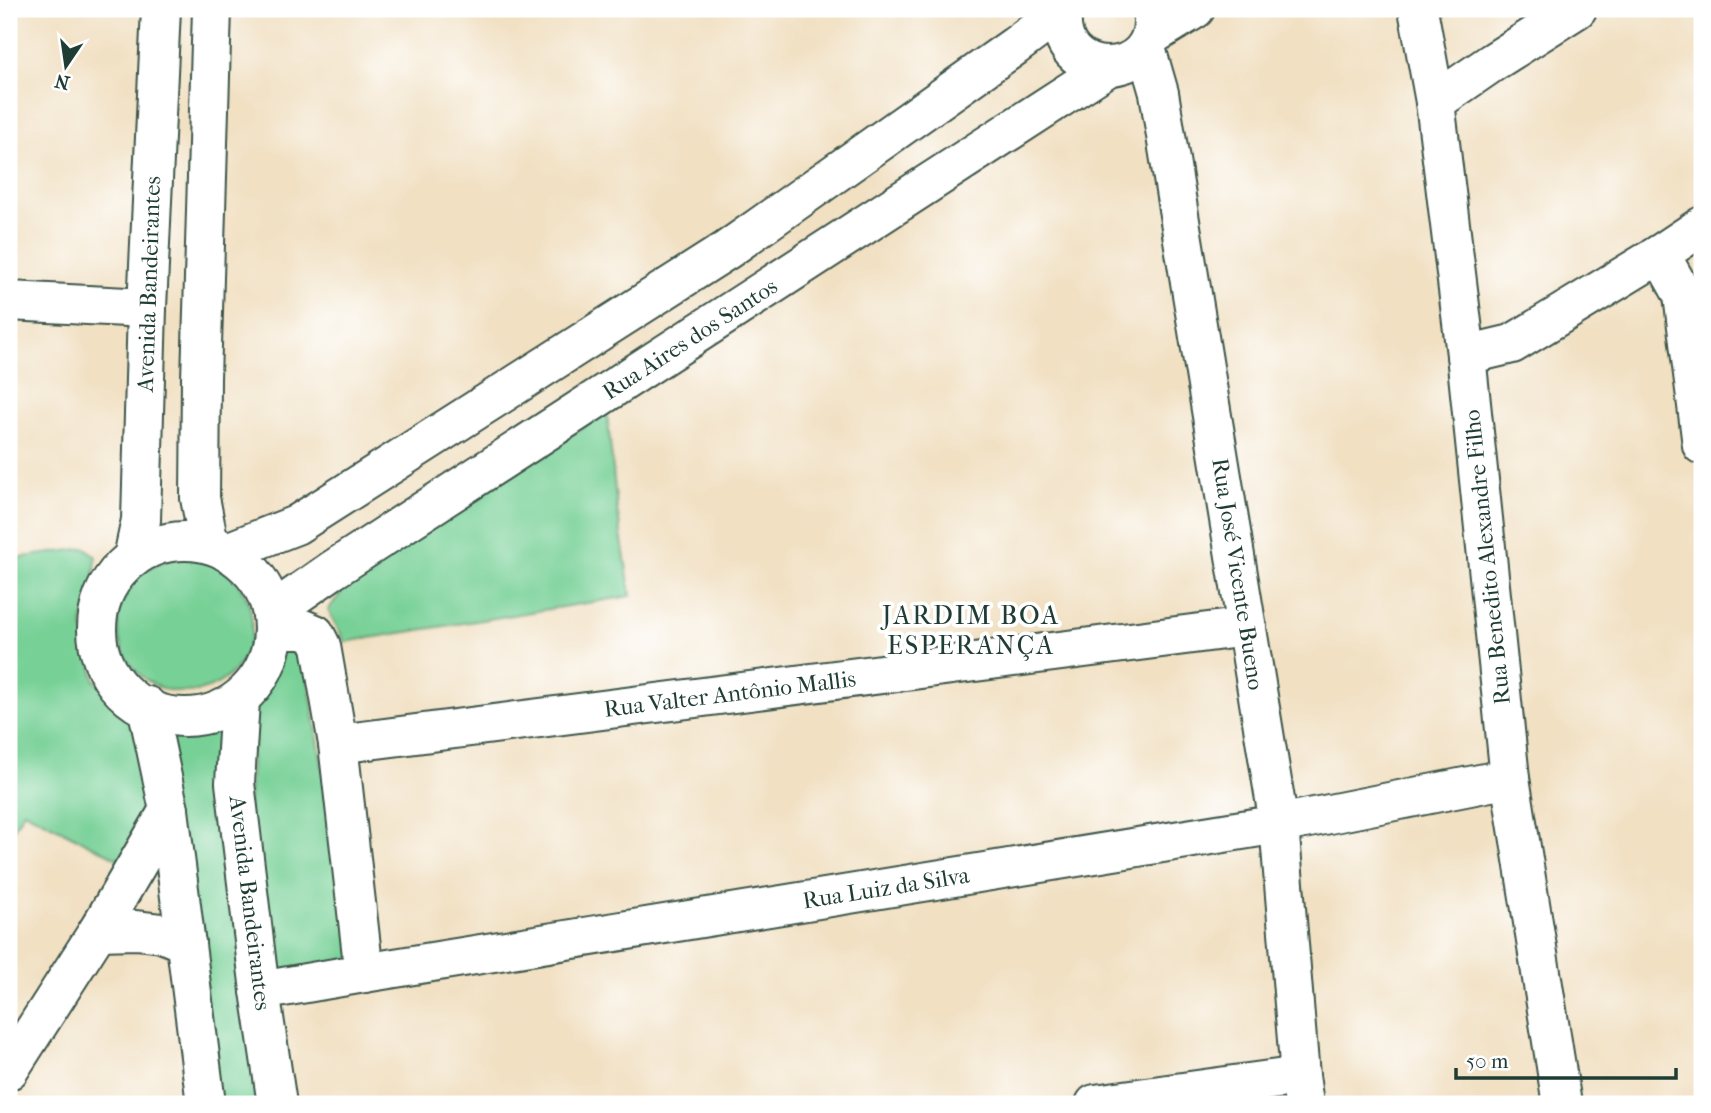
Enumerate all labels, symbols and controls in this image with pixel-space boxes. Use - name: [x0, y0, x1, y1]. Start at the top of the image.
- north arrow: [32, 32, 102, 102]
- text: N: [52, 69, 72, 94]
- street label: Avenida Bandeirantes: [132, 176, 166, 393]
- street label: Rua Aires dos Santos: [598, 272, 782, 406]
- street label: Rua Benedito Alexandre Filho: [1458, 408, 1516, 706]
- street label: Rua José Vicente Bueno: [1206, 456, 1270, 692]
- district label: JARDIM BOA ESPERANÇA: [880, 600, 1060, 661]
- street label: Rua Valter Antônio Mallis: [602, 665, 858, 723]
- street label: Avenida Bandeirantes: [223, 793, 277, 1012]
- street label: Rua Luiz da Silva: [801, 861, 972, 914]
- scale bar: [1456, 1036, 1676, 1080]
- text: 50 m: [1466, 1049, 1509, 1073]

